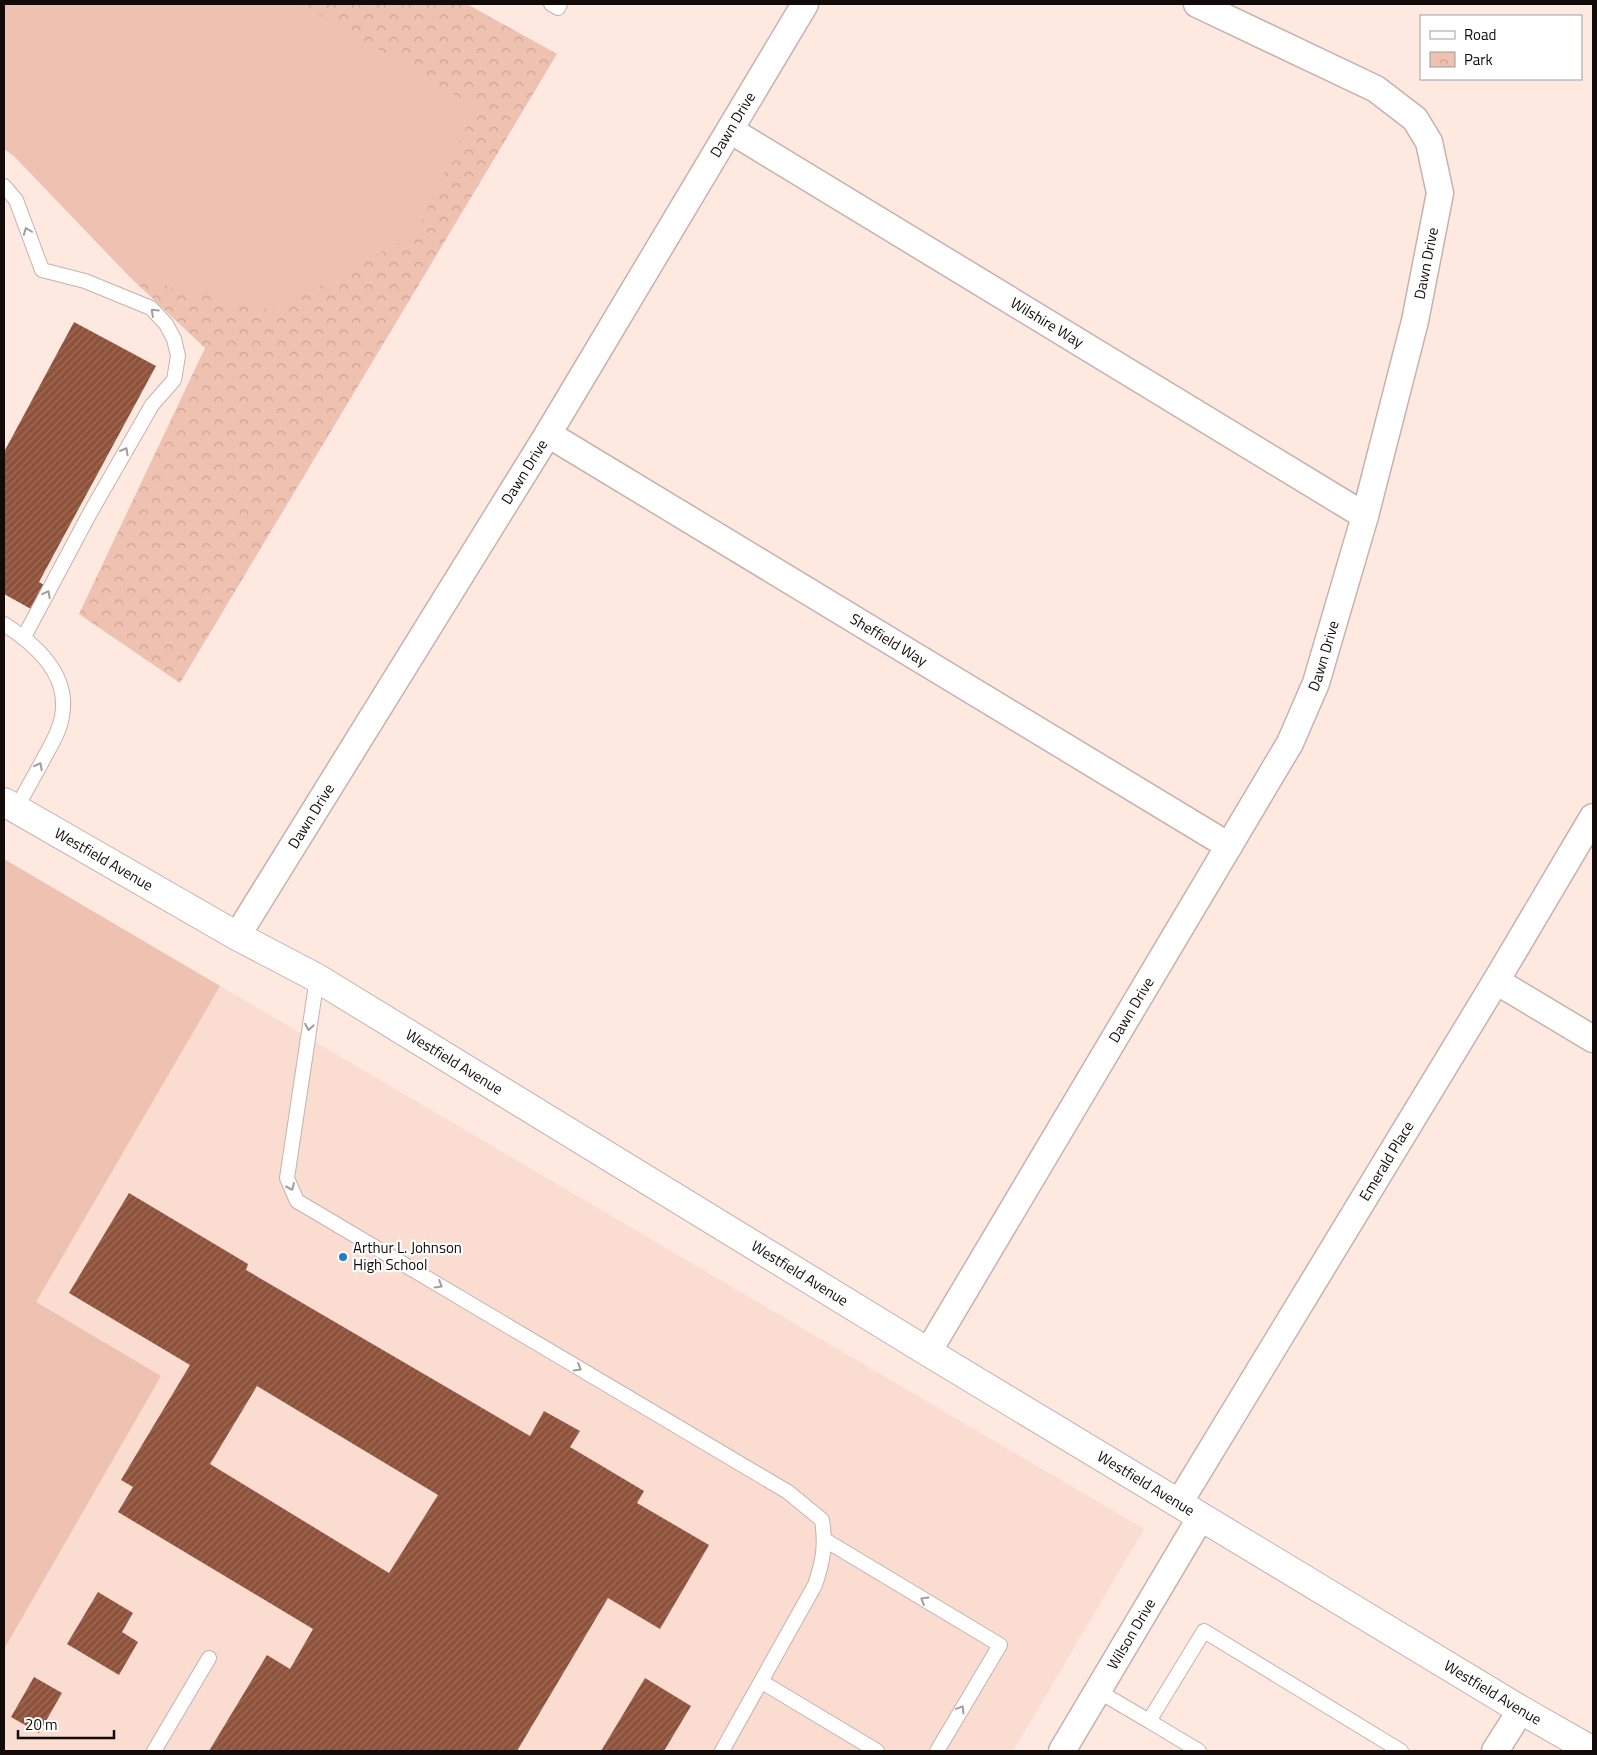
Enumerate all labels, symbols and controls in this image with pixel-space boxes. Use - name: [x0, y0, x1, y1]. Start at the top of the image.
- legend: [1420, 15, 1582, 80]
- text: Road: [1464, 23, 1496, 46]
- text: Park: [1464, 48, 1493, 71]
- street label: Dawn Drive: [704, 87, 761, 162]
- street label: Dawn Drive: [1408, 225, 1444, 301]
- one-way arrow: [23, 227, 34, 236]
- street label: Wilshire Way: [1006, 291, 1088, 353]
- one-way arrow: [151, 309, 160, 318]
- street label: Dawn Drive: [495, 435, 553, 509]
- one-way arrow: [119, 448, 129, 457]
- one-way arrow: [41, 590, 51, 599]
- street label: Sheffield Way: [846, 607, 932, 672]
- street label: Dawn Drive: [1302, 618, 1345, 695]
- one-way arrow: [33, 762, 43, 771]
- street label: Dawn Drive: [282, 779, 340, 853]
- street label: Westfield Avenue: [50, 821, 157, 896]
- street label: Dawn Drive: [1102, 972, 1159, 1047]
- one-way arrow: [305, 1022, 315, 1031]
- street label: Westfield Avenue: [401, 1023, 508, 1100]
- street label: Emerald Place: [1353, 1117, 1419, 1205]
- one-way arrow: [284, 1182, 295, 1191]
- street label: Westfield Avenue: [747, 1234, 853, 1312]
- place label: Arthur L. Johnson High School: [353, 1236, 462, 1276]
- marker: Arthur L. Johnson High School: [337, 1251, 349, 1263]
- one-way arrow: [433, 1278, 442, 1288]
- one-way arrow: [573, 1361, 582, 1371]
- street label: Westfield Avenue: [1093, 1445, 1199, 1521]
- street label: Wilson Drive: [1101, 1594, 1161, 1674]
- one-way arrow: [921, 1596, 930, 1606]
- street label: Westfield Avenue: [1440, 1654, 1546, 1730]
- one-way arrow: [955, 1705, 965, 1714]
- scale bar: [18, 1708, 114, 1740]
- text: 20 m: [25, 1713, 58, 1736]

